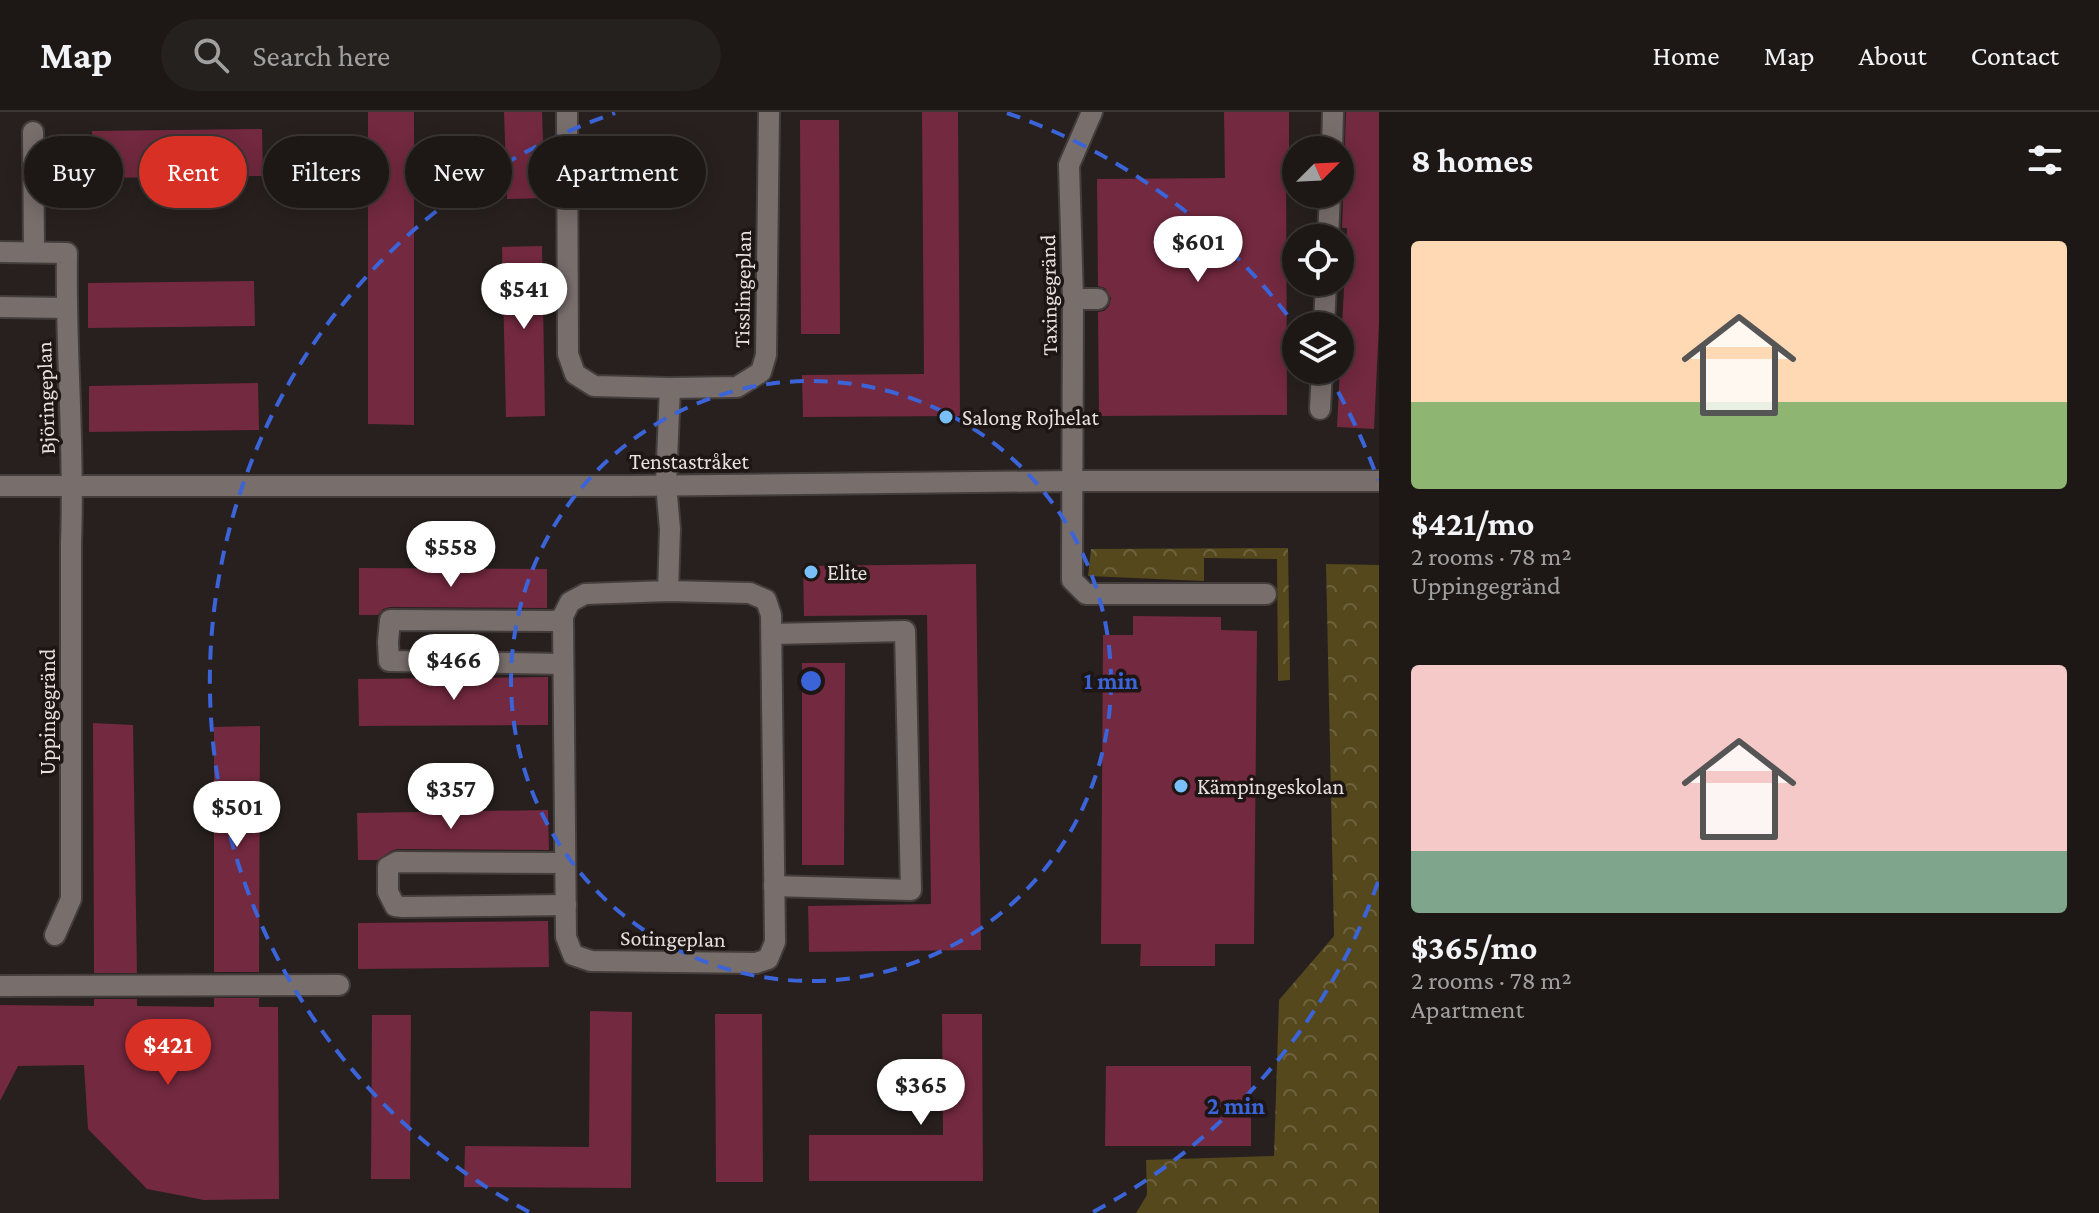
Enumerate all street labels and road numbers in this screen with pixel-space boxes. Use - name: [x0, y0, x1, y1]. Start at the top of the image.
- street label: Tisslingeplan: [729, 230, 756, 348]
- street label: Taxingegränd: [1035, 234, 1062, 356]
- street label: Björingeplan: [31, 341, 60, 455]
- street label: Tenstastråket: [629, 449, 749, 474]
- street label: Uppingegränd: [35, 648, 60, 775]
- street label: Sotingeplan: [620, 925, 726, 952]

